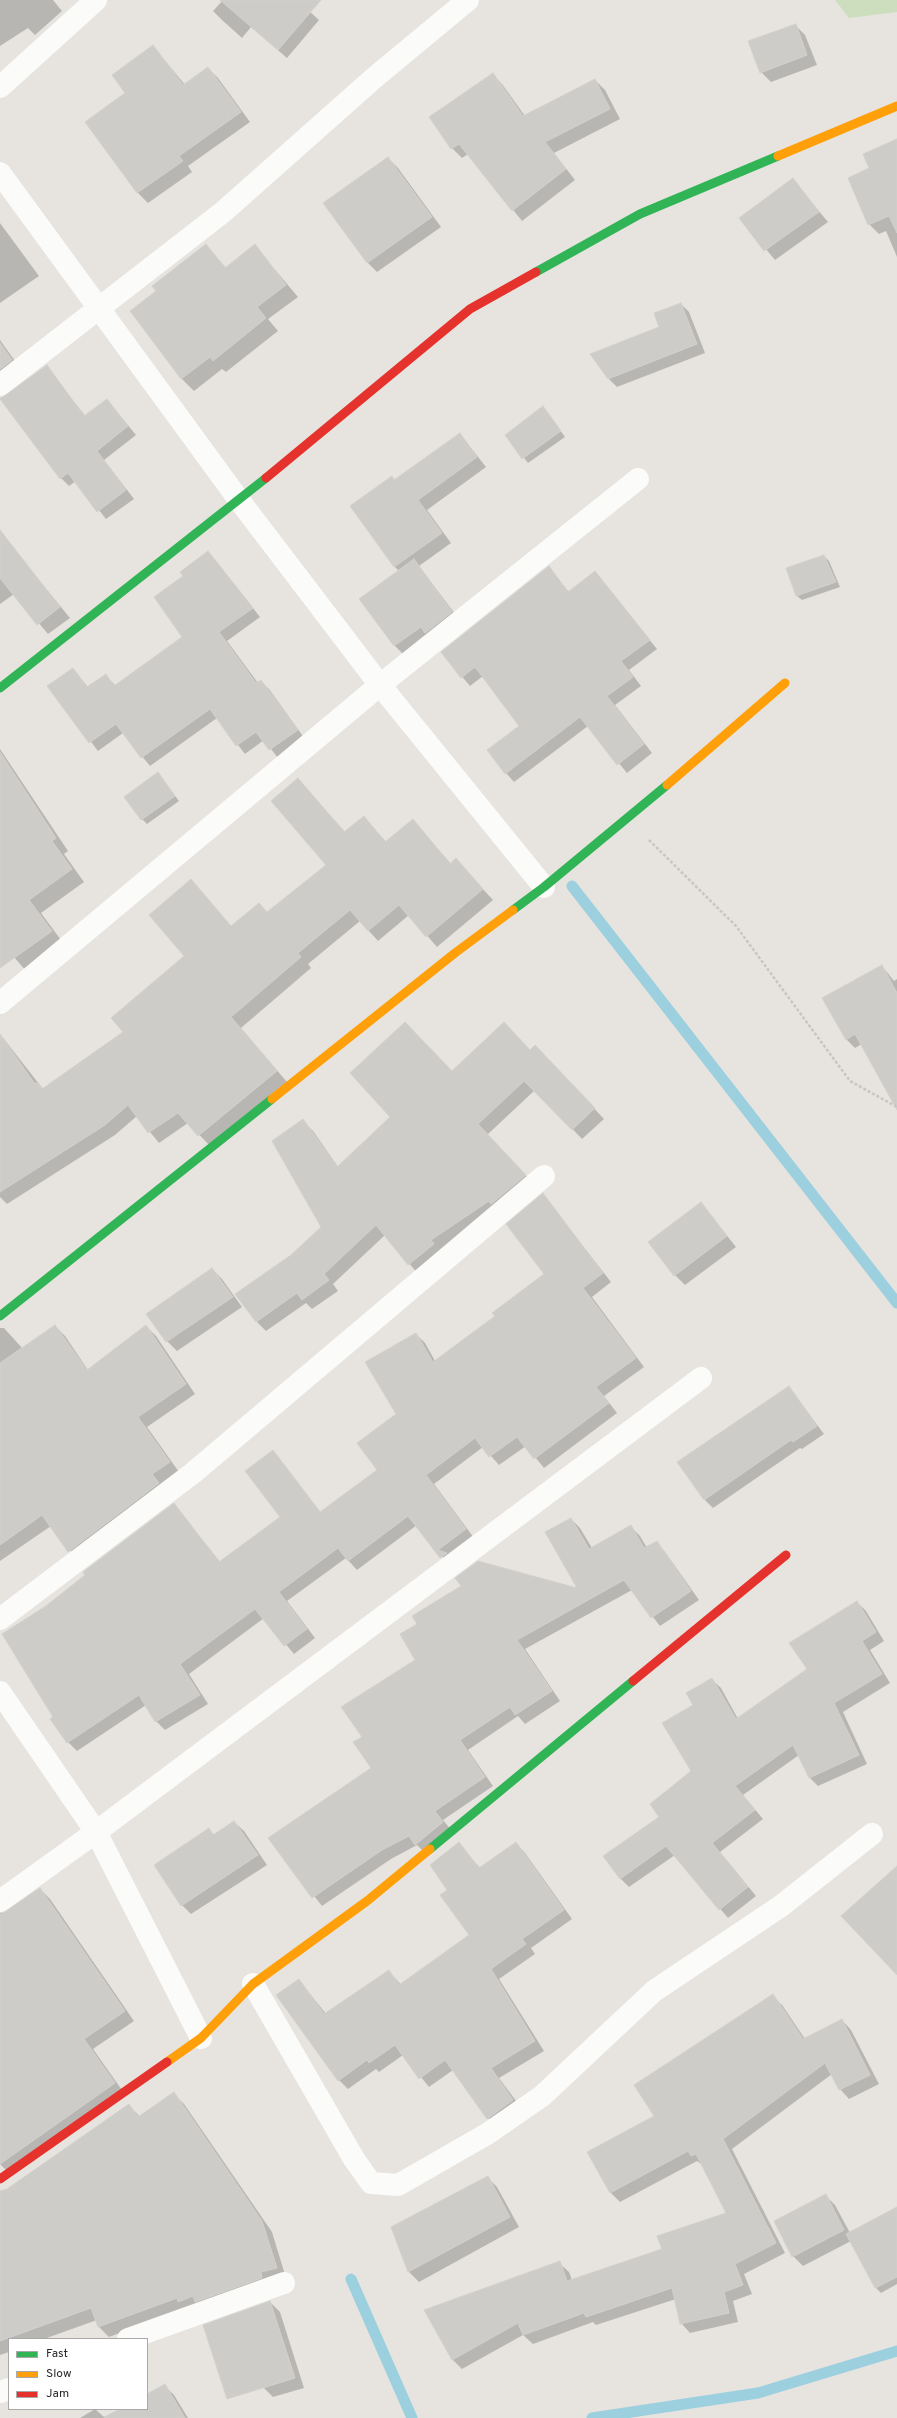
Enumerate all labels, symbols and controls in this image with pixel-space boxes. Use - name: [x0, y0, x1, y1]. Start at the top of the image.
- legend: [8, 2338, 148, 2410]
- text: Fast: [46, 2346, 68, 2362]
- text: Slow: [46, 2366, 72, 2382]
- text: Jam: [46, 2386, 69, 2402]

